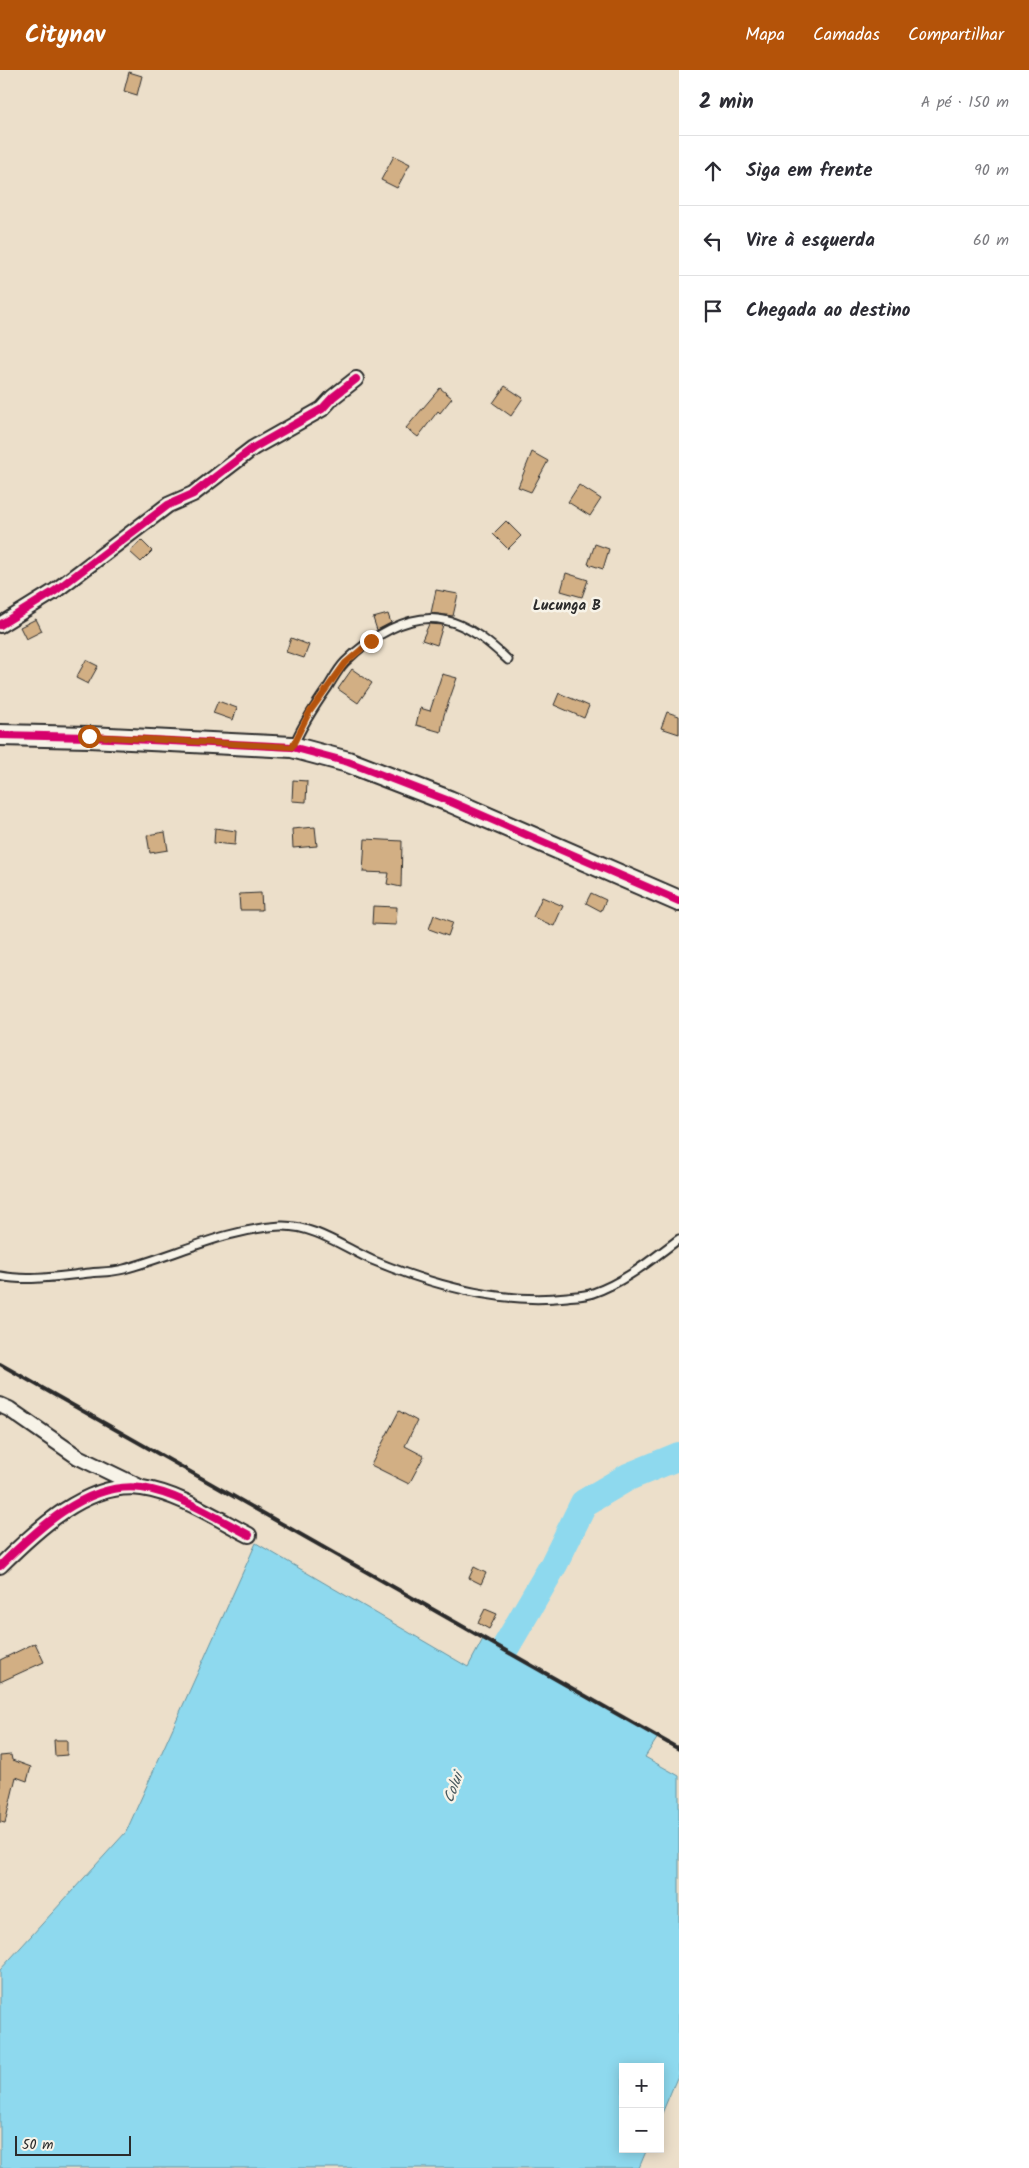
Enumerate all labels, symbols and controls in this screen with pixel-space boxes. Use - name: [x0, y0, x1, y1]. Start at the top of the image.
- text: Citynav: [25, 16, 105, 55]
- text: Mapa: [745, 21, 785, 50]
- text: Camadas: [813, 21, 880, 50]
- text: Compartilhar: [908, 21, 1004, 50]
- text: 2 min: [699, 86, 754, 119]
- text: A pé · 150 m: [921, 90, 1009, 115]
- text: Siga em frente: [746, 156, 873, 186]
- icon: ahead: [699, 157, 727, 185]
- text: 90 m: [974, 158, 1009, 183]
- text: Vire à esquerda: [746, 226, 875, 256]
- icon: left: [699, 227, 727, 255]
- text: 60 m: [973, 228, 1009, 253]
- text: Chegada ao destino: [746, 296, 911, 326]
- icon: arrive: [699, 297, 727, 325]
- district label: Lucunga B: [533, 594, 601, 618]
- route end: [360, 630, 383, 653]
- route start: [78, 725, 101, 748]
- water label: Colui: [438, 1766, 472, 1806]
- map controls: [619, 2063, 664, 2153]
- button: +: [619, 2063, 664, 2108]
- button: −: [619, 2108, 664, 2153]
- scale bar: [15, 2133, 131, 2156]
- text: 50 m: [22, 2134, 53, 2156]

